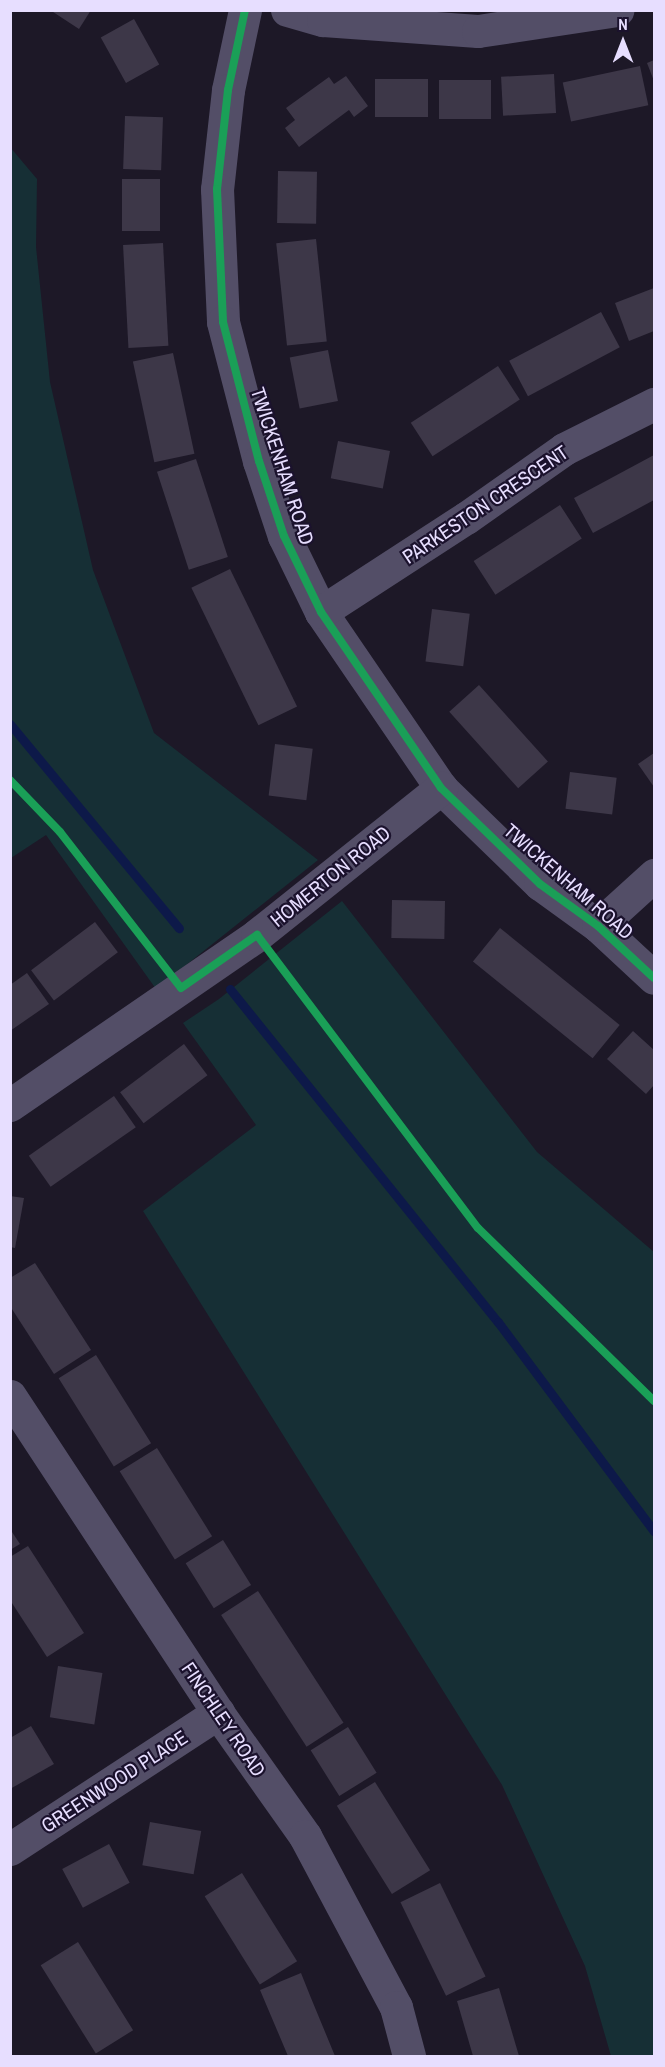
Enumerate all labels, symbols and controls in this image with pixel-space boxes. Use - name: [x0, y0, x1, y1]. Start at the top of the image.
- north arrow: [593, 12, 653, 72]
- text: N: [618, 13, 628, 35]
- street label: TWICKENHAM ROAD: [246, 384, 320, 548]
- street label: PARKESTON CRESCENT: [398, 440, 572, 568]
- street label: TWICKENHAM ROAD: [499, 818, 639, 944]
- street label: HOMERTON ROAD: [265, 820, 395, 932]
- street label: FINCHLEY ROAD: [177, 1657, 271, 1781]
- street label: GREENWOOD PLACE: [36, 1725, 192, 1837]

